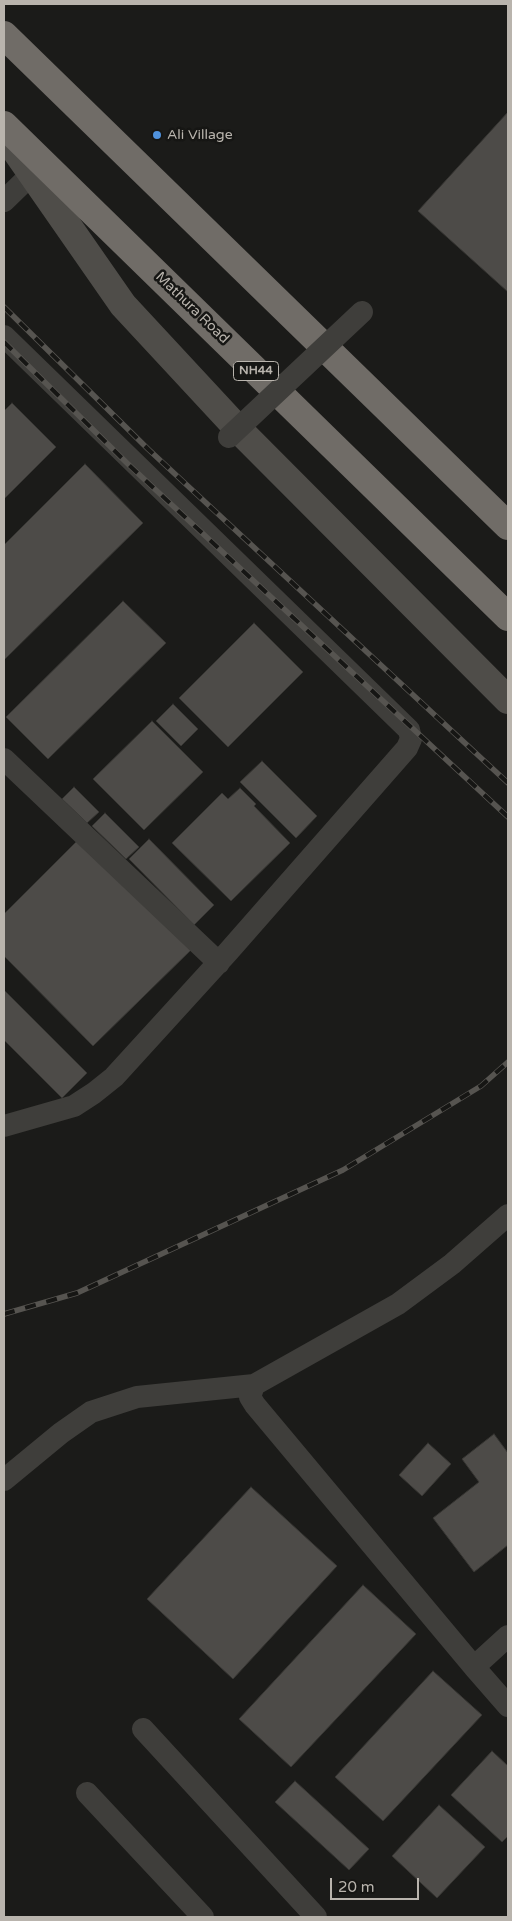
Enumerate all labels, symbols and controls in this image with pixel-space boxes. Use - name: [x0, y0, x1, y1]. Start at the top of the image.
- place label: Ali Village: [167, 127, 233, 143]
- marker: Ali Village: [151, 129, 163, 141]
- street label: Mathura Road: [152, 269, 232, 347]
- road number: NH44: [234, 362, 278, 381]
- scale bar: [332, 1868, 421, 1900]
- text: 20 m: [338, 1878, 375, 1896]

